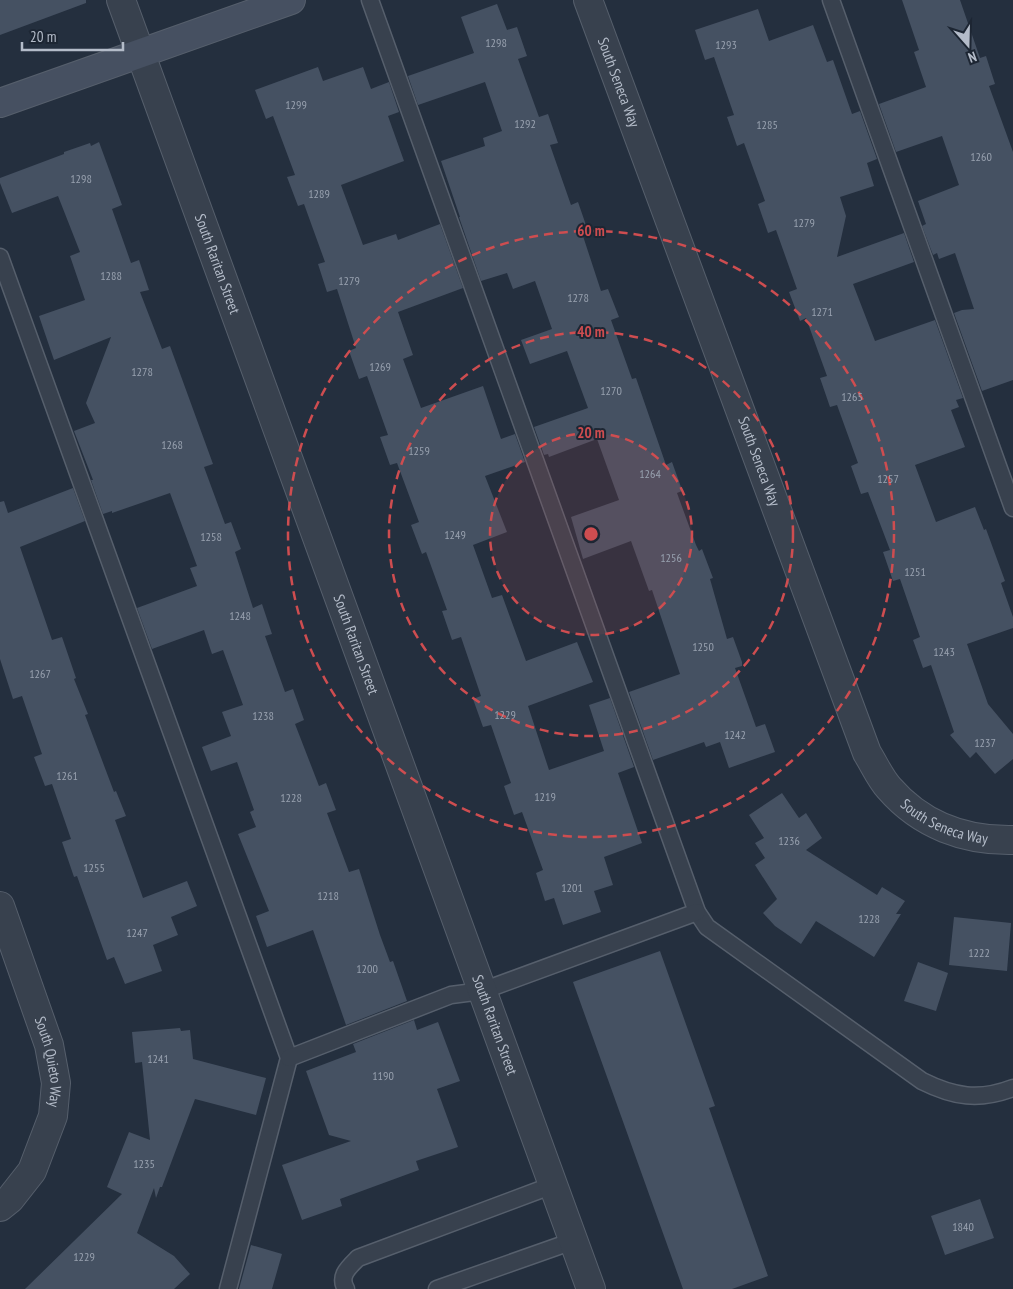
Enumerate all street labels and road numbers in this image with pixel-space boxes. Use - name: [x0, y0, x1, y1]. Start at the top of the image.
- street label: South Seneca Way: [594, 35, 644, 130]
- street label: South Raritan Street: [191, 211, 245, 316]
- street label: South Seneca Way: [734, 414, 785, 509]
- street label: South Raritan Street: [330, 592, 383, 697]
- street label: South Seneca Way: [897, 794, 989, 848]
- street label: South Raritan Street: [468, 972, 522, 1077]
- street label: South Quieto Way: [31, 1014, 66, 1108]

